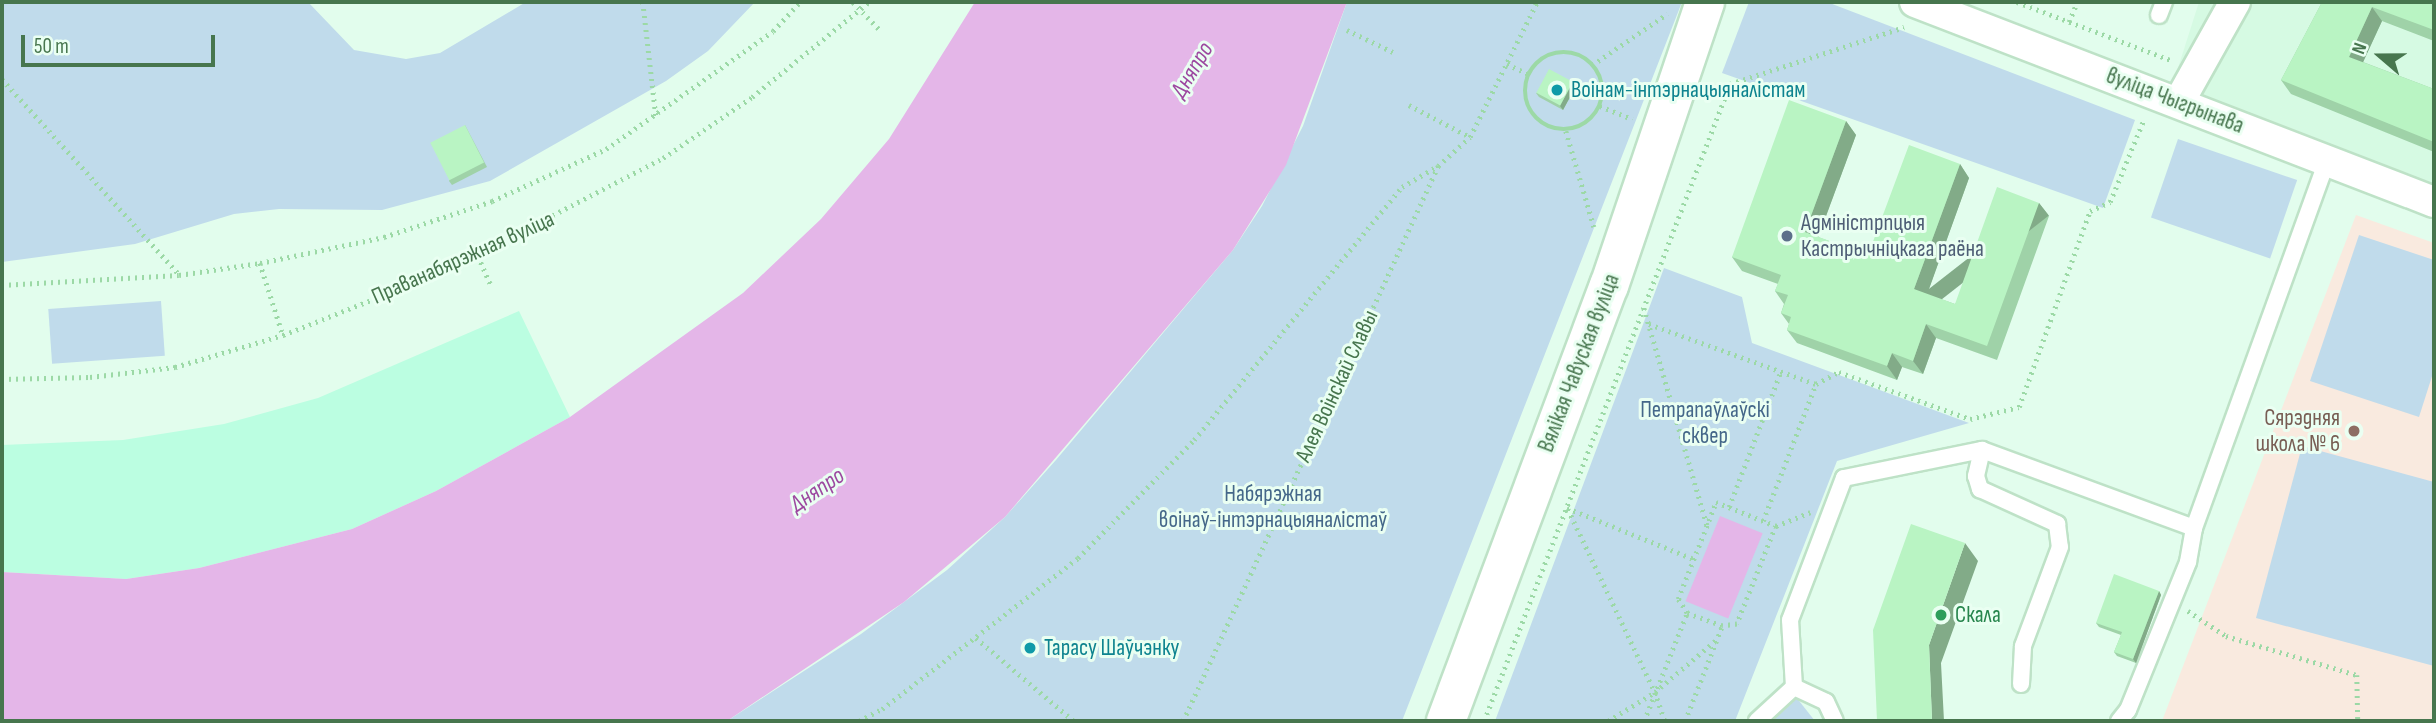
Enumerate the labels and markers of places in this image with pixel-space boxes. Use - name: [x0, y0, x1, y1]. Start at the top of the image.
- place label: Воінам-інтэрнацыяналістам: [1571, 76, 1806, 104]
- marker: Воінам-інтэрнацыяналістам: [1549, 82, 1565, 98]
- place label: Адміністрпцыя Кастрычніцкага раёна: [1801, 209, 1984, 263]
- marker: Адміністрпцыя Кастрычніцкага раёна: [1779, 228, 1795, 244]
- place label: Сярэдняя школа № 6: [2255, 404, 2340, 458]
- marker: Сярэдняя школа № 6: [2346, 423, 2362, 439]
- place label: Скала: [1955, 601, 2001, 629]
- marker: Скала: [1933, 607, 1949, 623]
- place label: Тарасу Шаўчэнку: [1044, 634, 1179, 662]
- marker: Тарасу Шаўчэнку: [1022, 640, 1038, 656]

